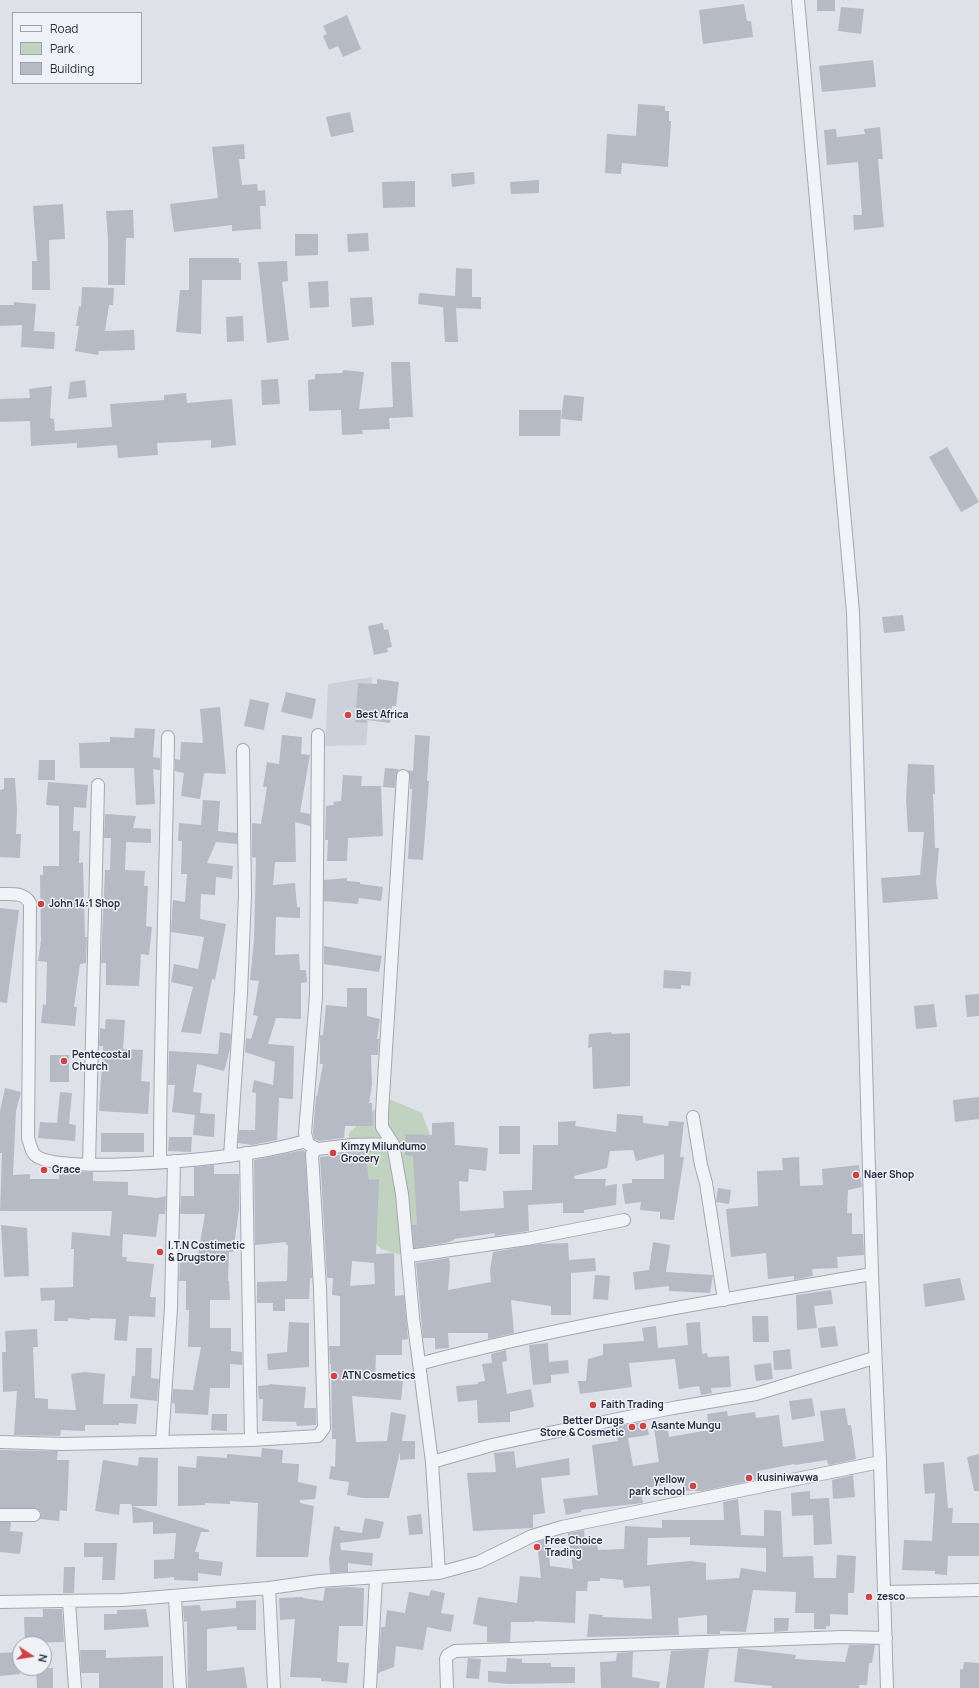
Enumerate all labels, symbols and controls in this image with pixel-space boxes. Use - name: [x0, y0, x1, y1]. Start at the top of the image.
- legend: [12, 12, 142, 84]
- text: Road: [50, 20, 78, 37]
- text: Park: [50, 40, 74, 57]
- text: Building: [50, 60, 94, 77]
- place label: Best Africa: [356, 709, 409, 721]
- marker: Best Africa: [343, 710, 353, 720]
- place label: John 14:1 Shop: [49, 898, 120, 910]
- marker: John 14:1 Shop: [36, 899, 46, 909]
- place label: Pentecostal Church: [72, 1049, 130, 1072]
- marker: Pentecostal Church: [59, 1056, 69, 1066]
- place label: Kimzy Milundumo Grocery: [341, 1141, 426, 1164]
- marker: Kimzy Milundumo Grocery: [328, 1148, 338, 1158]
- place label: Grace: [52, 1164, 81, 1176]
- marker: Grace: [39, 1165, 49, 1175]
- place label: Naer Shop: [864, 1169, 914, 1181]
- marker: Naer Shop: [851, 1170, 861, 1180]
- place label: I.T.N Costimetic & Drugstore: [168, 1240, 245, 1264]
- marker: I.T.N Costimetic & Drugstore: [155, 1247, 165, 1257]
- place label: ATN Cosmetics: [342, 1370, 415, 1382]
- marker: ATN Cosmetics: [329, 1371, 339, 1381]
- place label: Faith Trading: [601, 1399, 664, 1411]
- marker: Faith Trading: [588, 1400, 598, 1410]
- place label: Better Drugs Store & Cosmetic: [540, 1415, 624, 1438]
- place label: Asante Mungu: [651, 1420, 721, 1432]
- marker: Asante Mungu: [638, 1421, 648, 1431]
- marker: Better Drugs Store & Cosmetic: [627, 1422, 637, 1432]
- place label: kusiniwavwa: [757, 1472, 818, 1484]
- marker: kusiniwavwa: [744, 1473, 754, 1483]
- place label: yellow park school: [629, 1474, 685, 1498]
- marker: yellow park school: [688, 1481, 698, 1491]
- place label: Free Choice Trading: [545, 1535, 602, 1558]
- marker: Free Choice Trading: [532, 1542, 542, 1552]
- place label: zesco: [877, 1591, 905, 1603]
- marker: zesco: [864, 1592, 874, 1602]
- north arrow: [12, 1636, 52, 1676]
- text: N: [35, 1653, 51, 1664]

